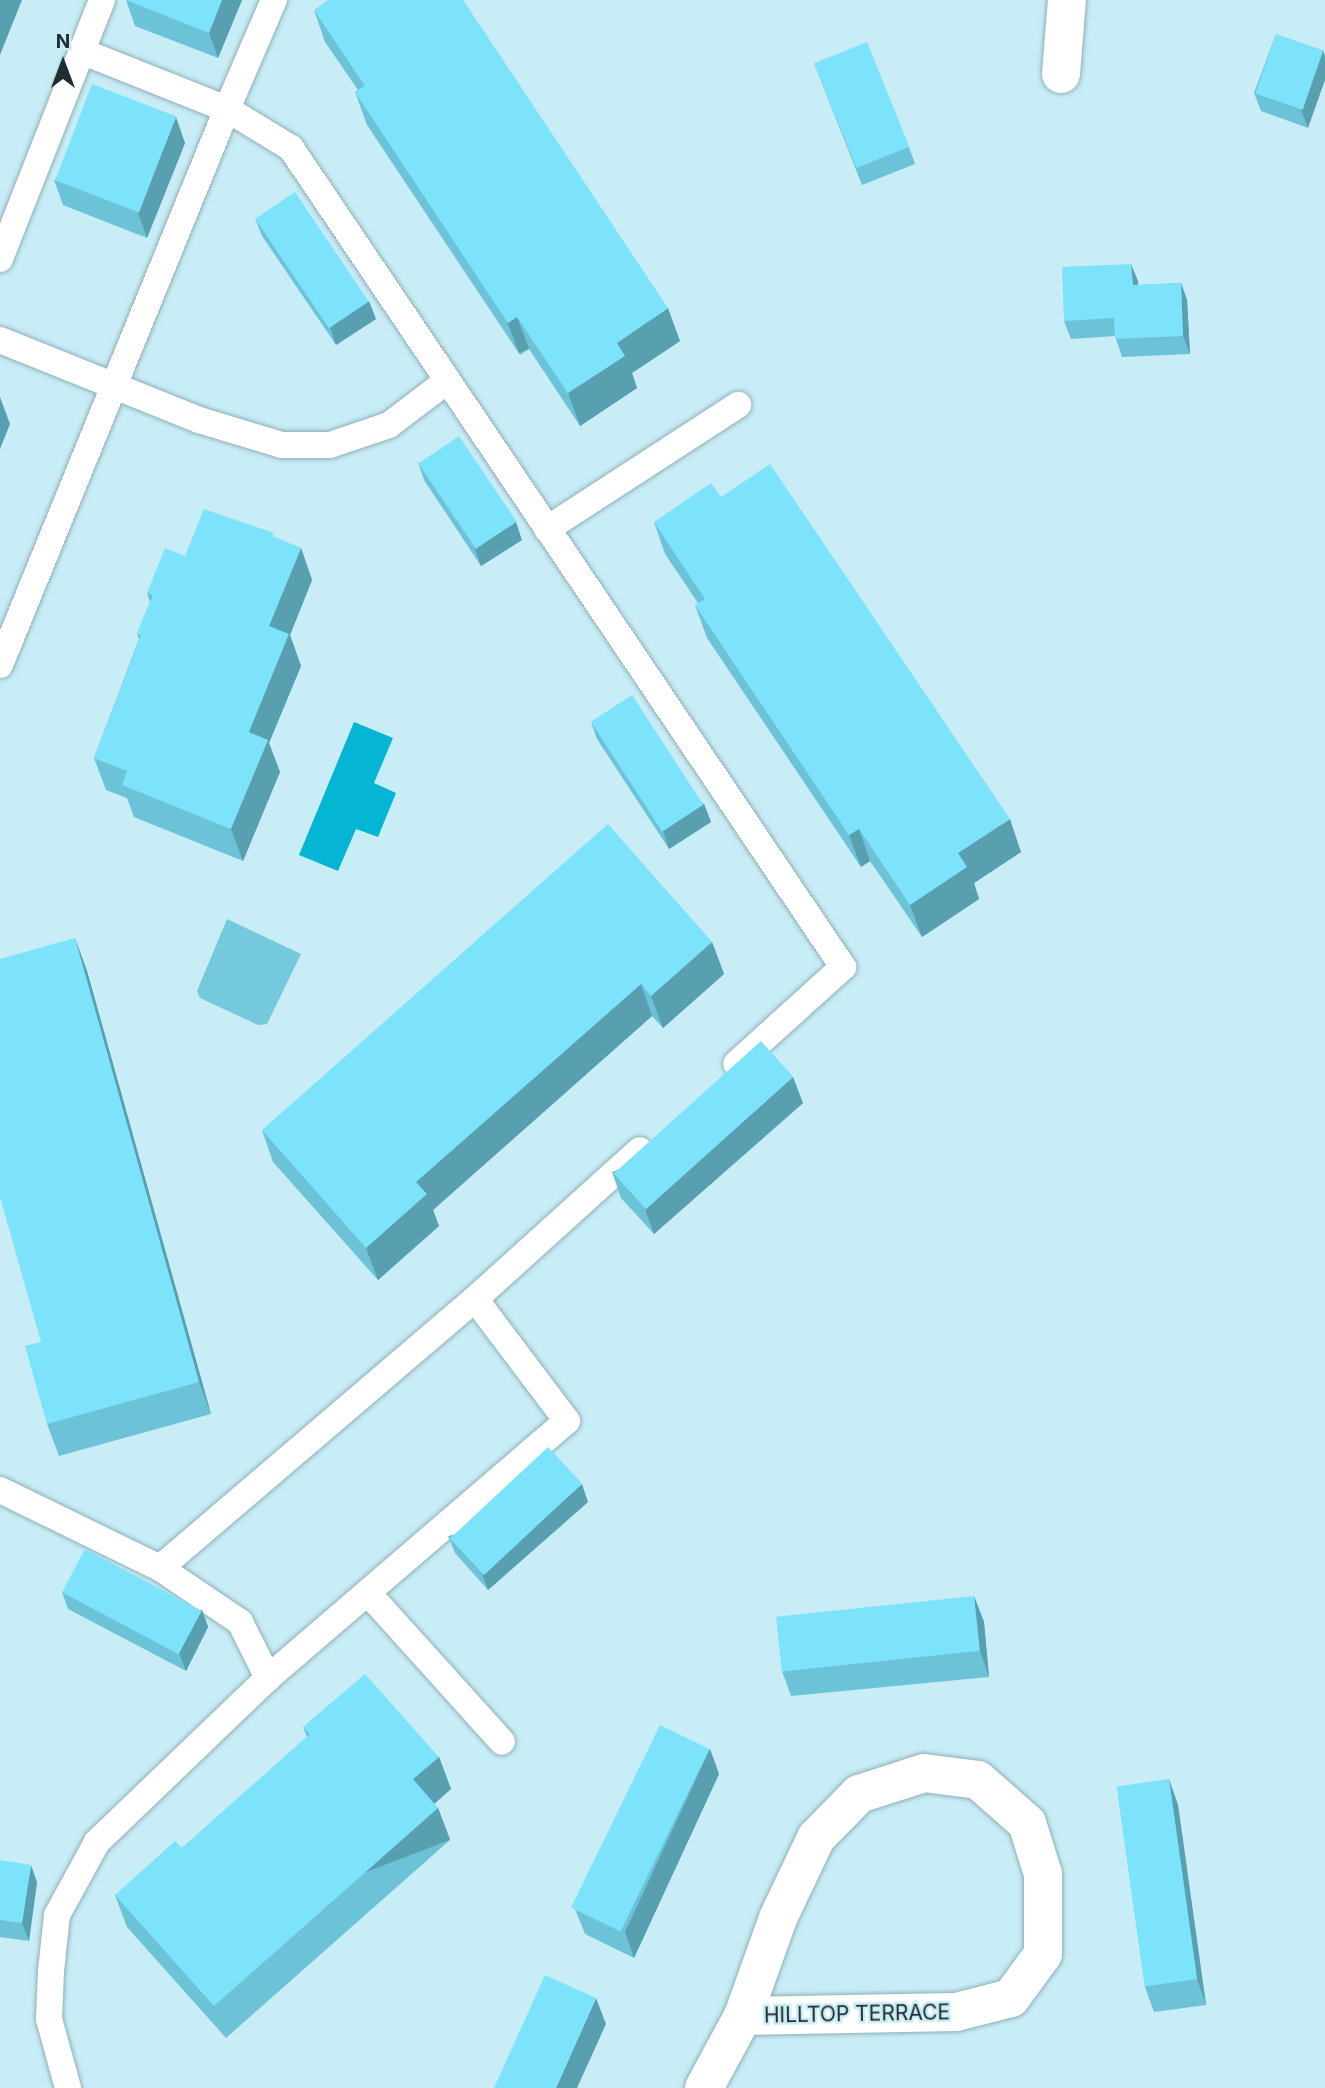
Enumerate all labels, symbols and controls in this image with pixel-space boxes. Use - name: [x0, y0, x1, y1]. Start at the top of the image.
- north arrow: [28, 28, 98, 98]
- text: N: [56, 30, 70, 53]
- street label: HILLTOP TERRACE: [764, 2000, 950, 2028]

